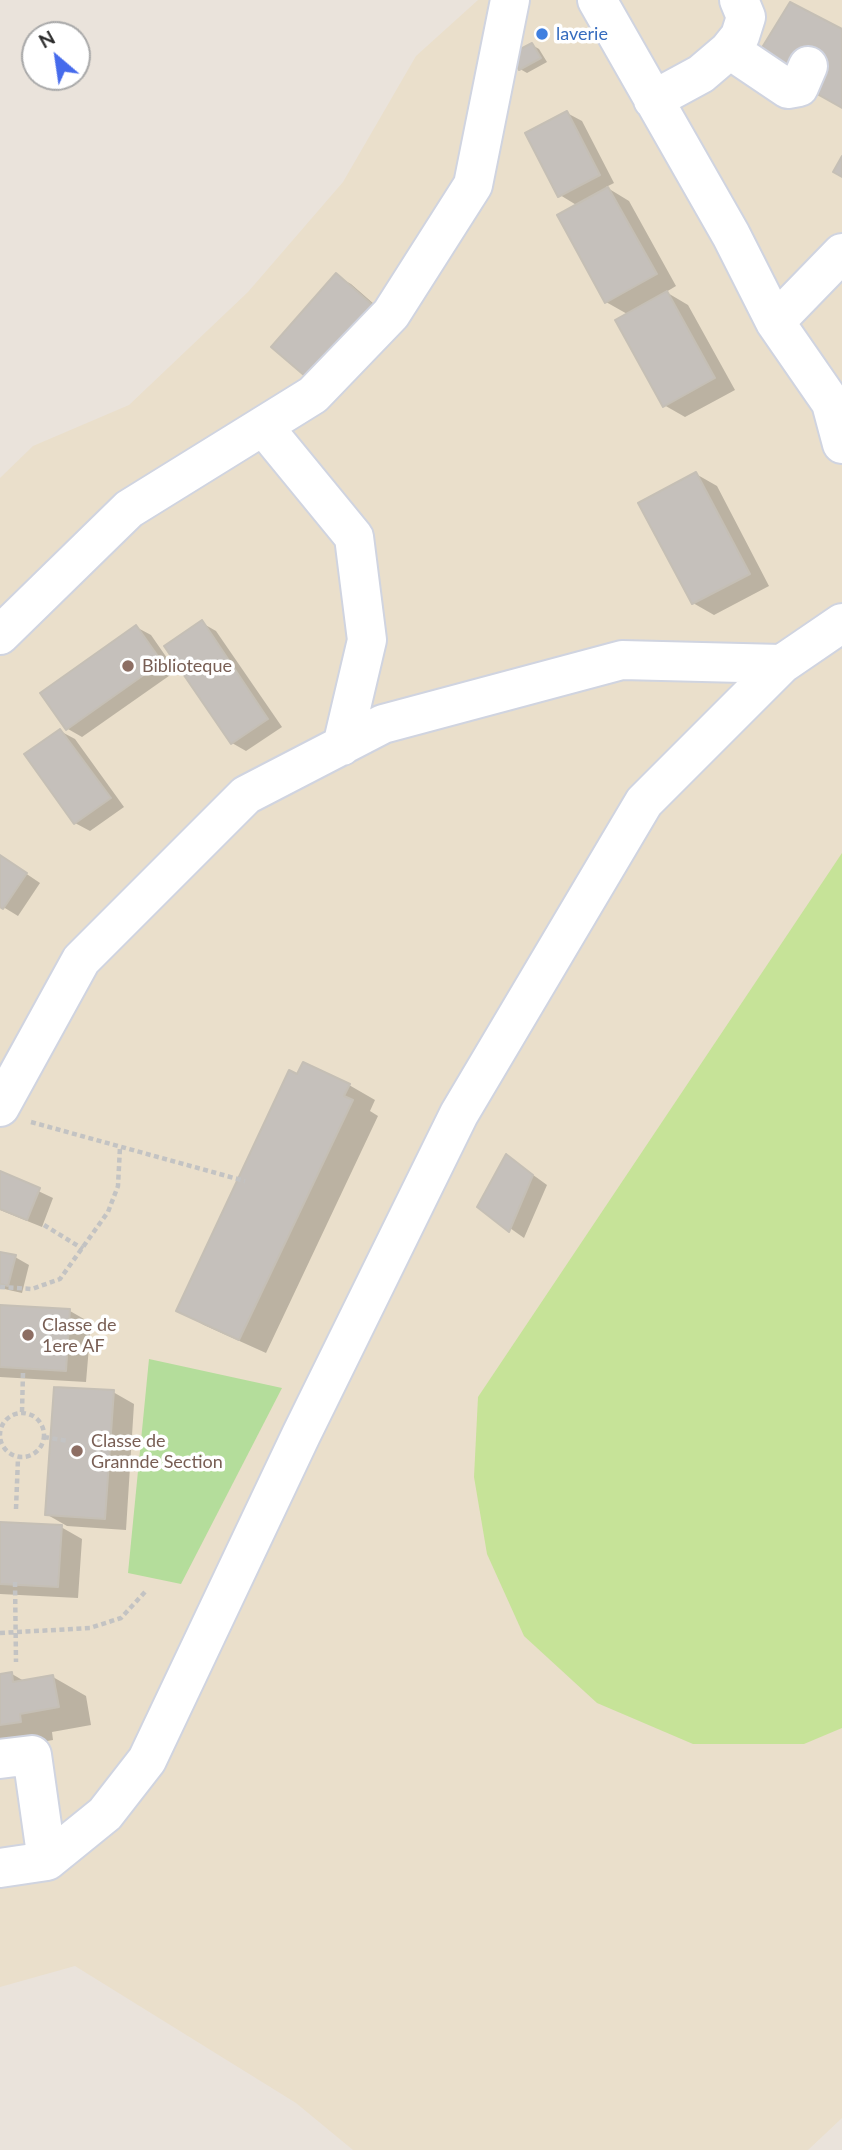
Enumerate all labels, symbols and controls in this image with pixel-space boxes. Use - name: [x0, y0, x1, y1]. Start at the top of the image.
- north arrow: [21, 21, 91, 91]
- place label: laverie: [556, 23, 608, 45]
- text: N: [35, 25, 59, 53]
- marker: laverie: [534, 26, 550, 42]
- place label: Biblioteque: [142, 655, 232, 677]
- marker: Biblioteque: [120, 658, 136, 674]
- place label: Classe de 1ere AF: [42, 1314, 117, 1356]
- marker: Classe de 1ere AF: [20, 1327, 36, 1343]
- place label: Classe de Grannde Section: [91, 1430, 223, 1472]
- marker: Classe de Grannde Section: [69, 1443, 85, 1459]

